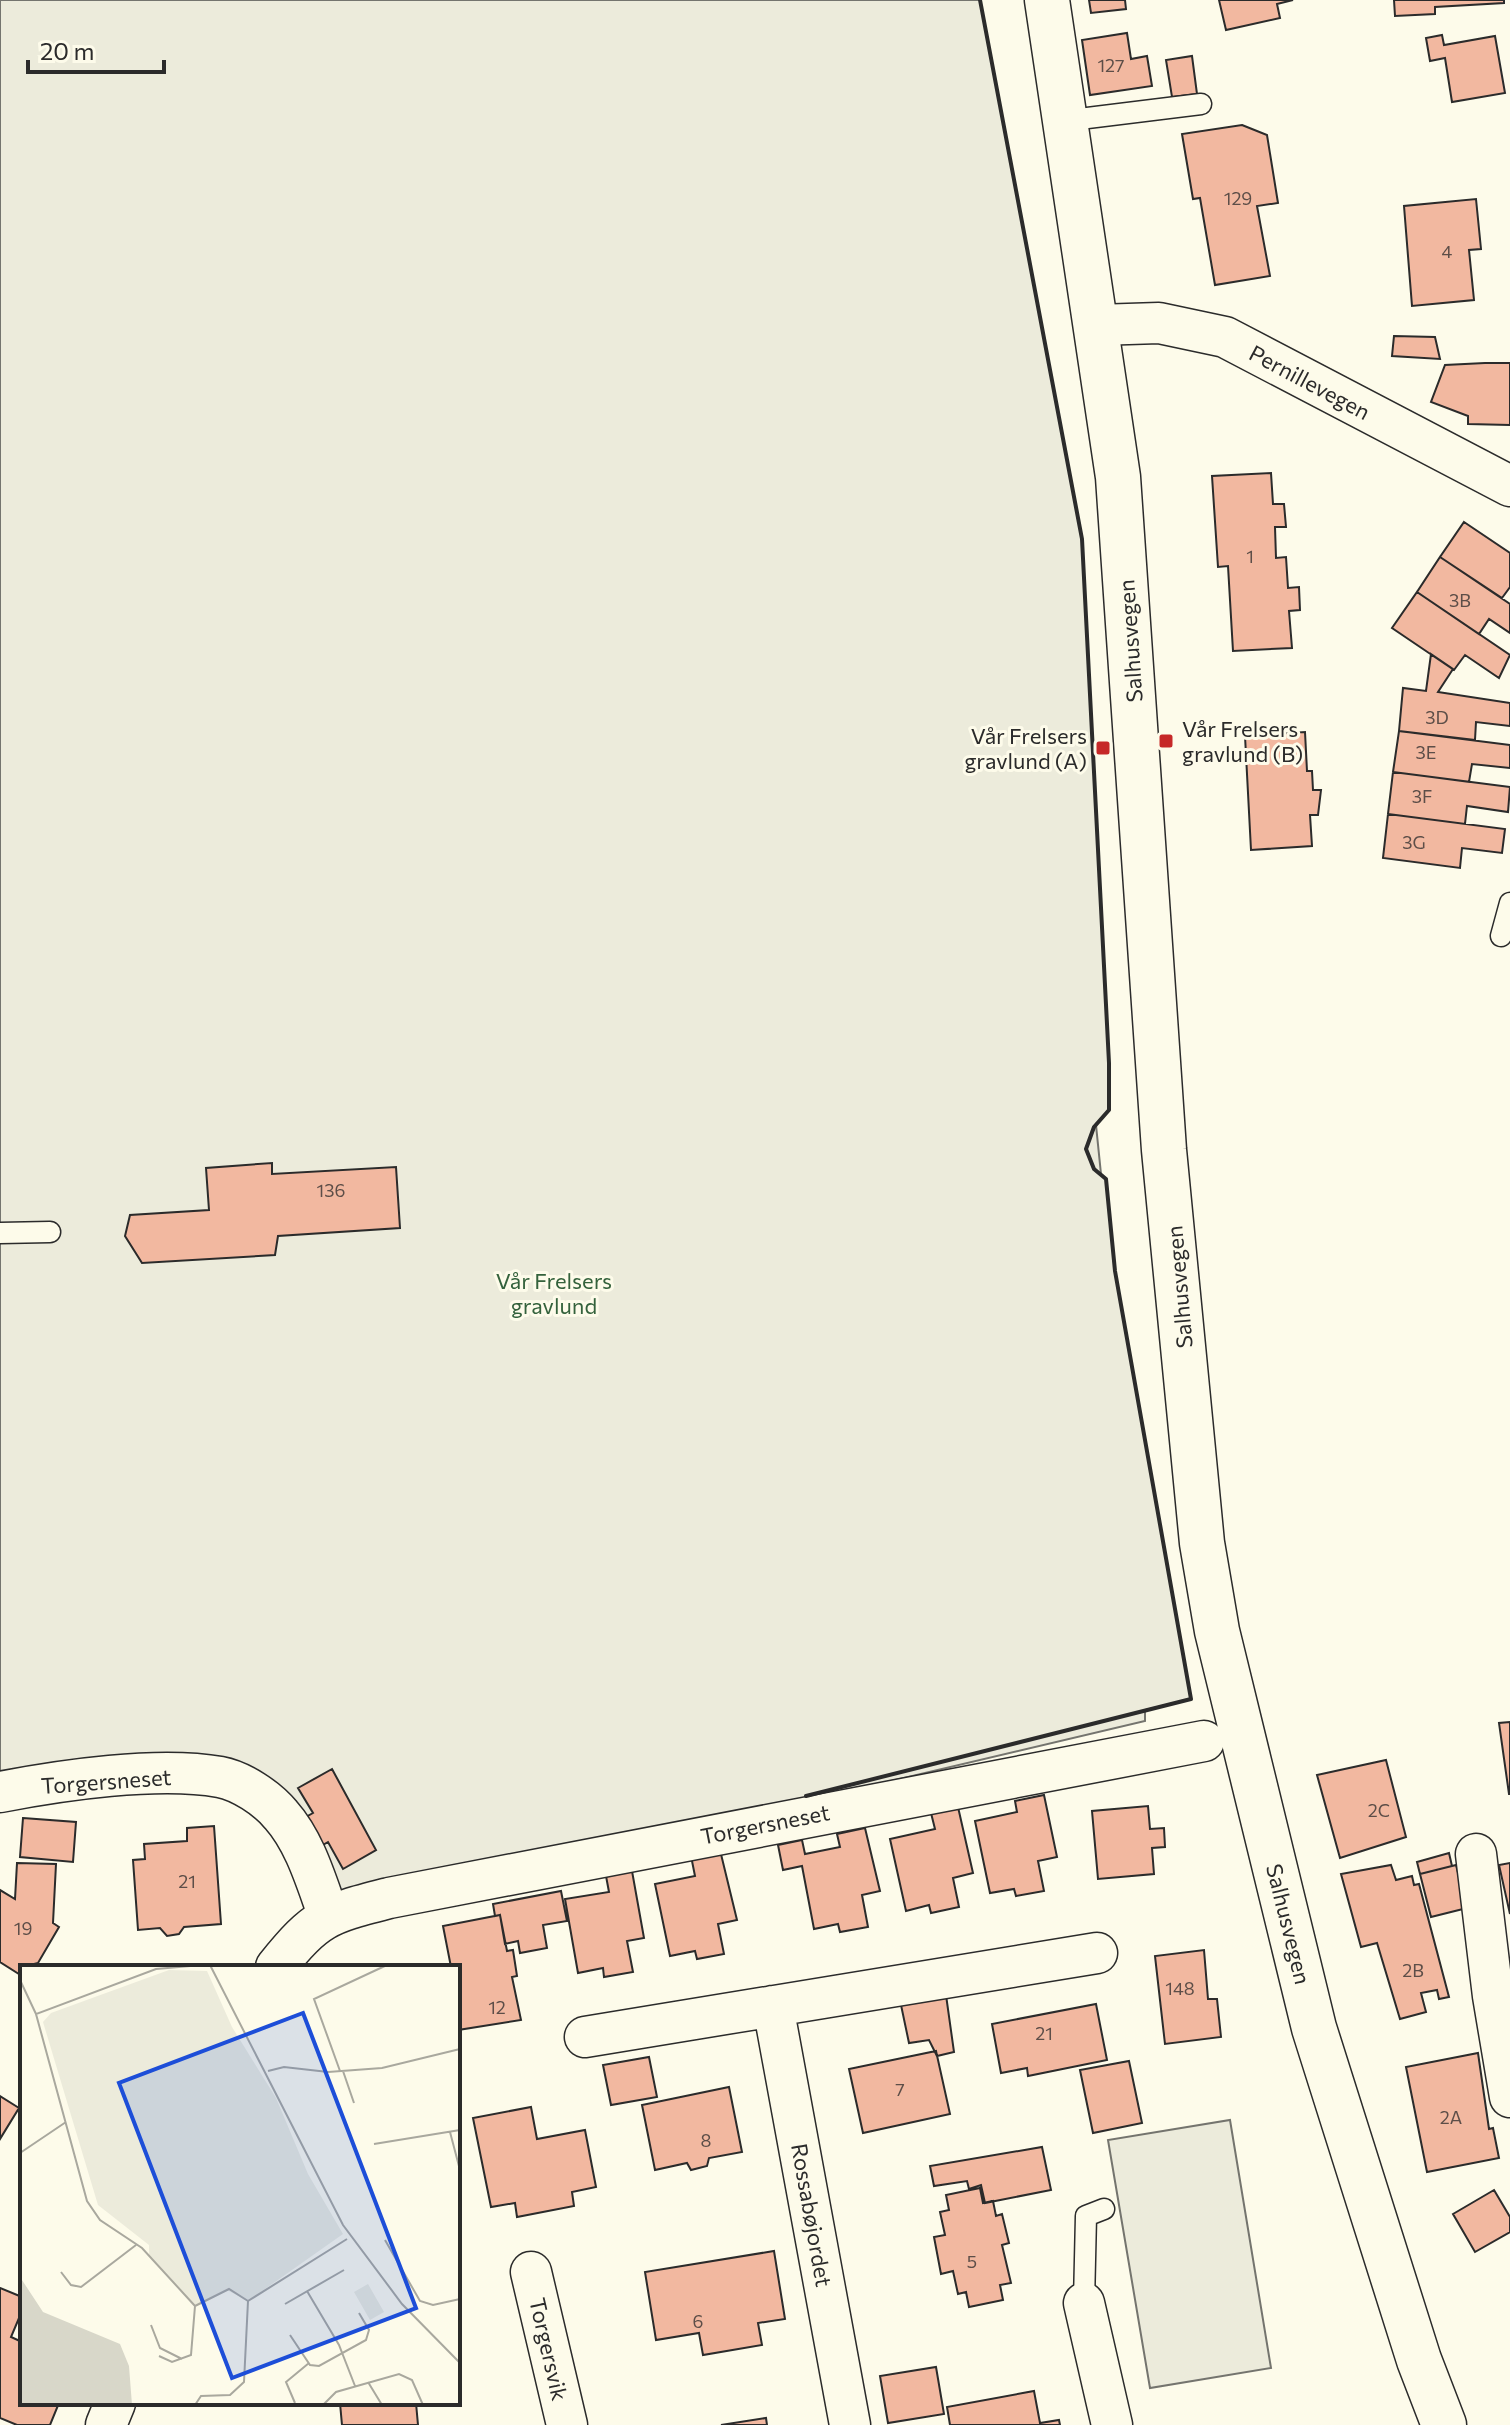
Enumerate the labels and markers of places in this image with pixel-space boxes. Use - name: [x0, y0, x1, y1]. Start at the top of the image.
- place label: Vår Frelsers gravlund (B): [1182, 715, 1303, 767]
- place label: Vår Frelsers gravlund (A): [964, 722, 1087, 774]
- marker: Vår Frelsers gravlund (B): [1157, 732, 1175, 750]
- marker: Vår Frelsers gravlund (A): [1094, 739, 1112, 757]

